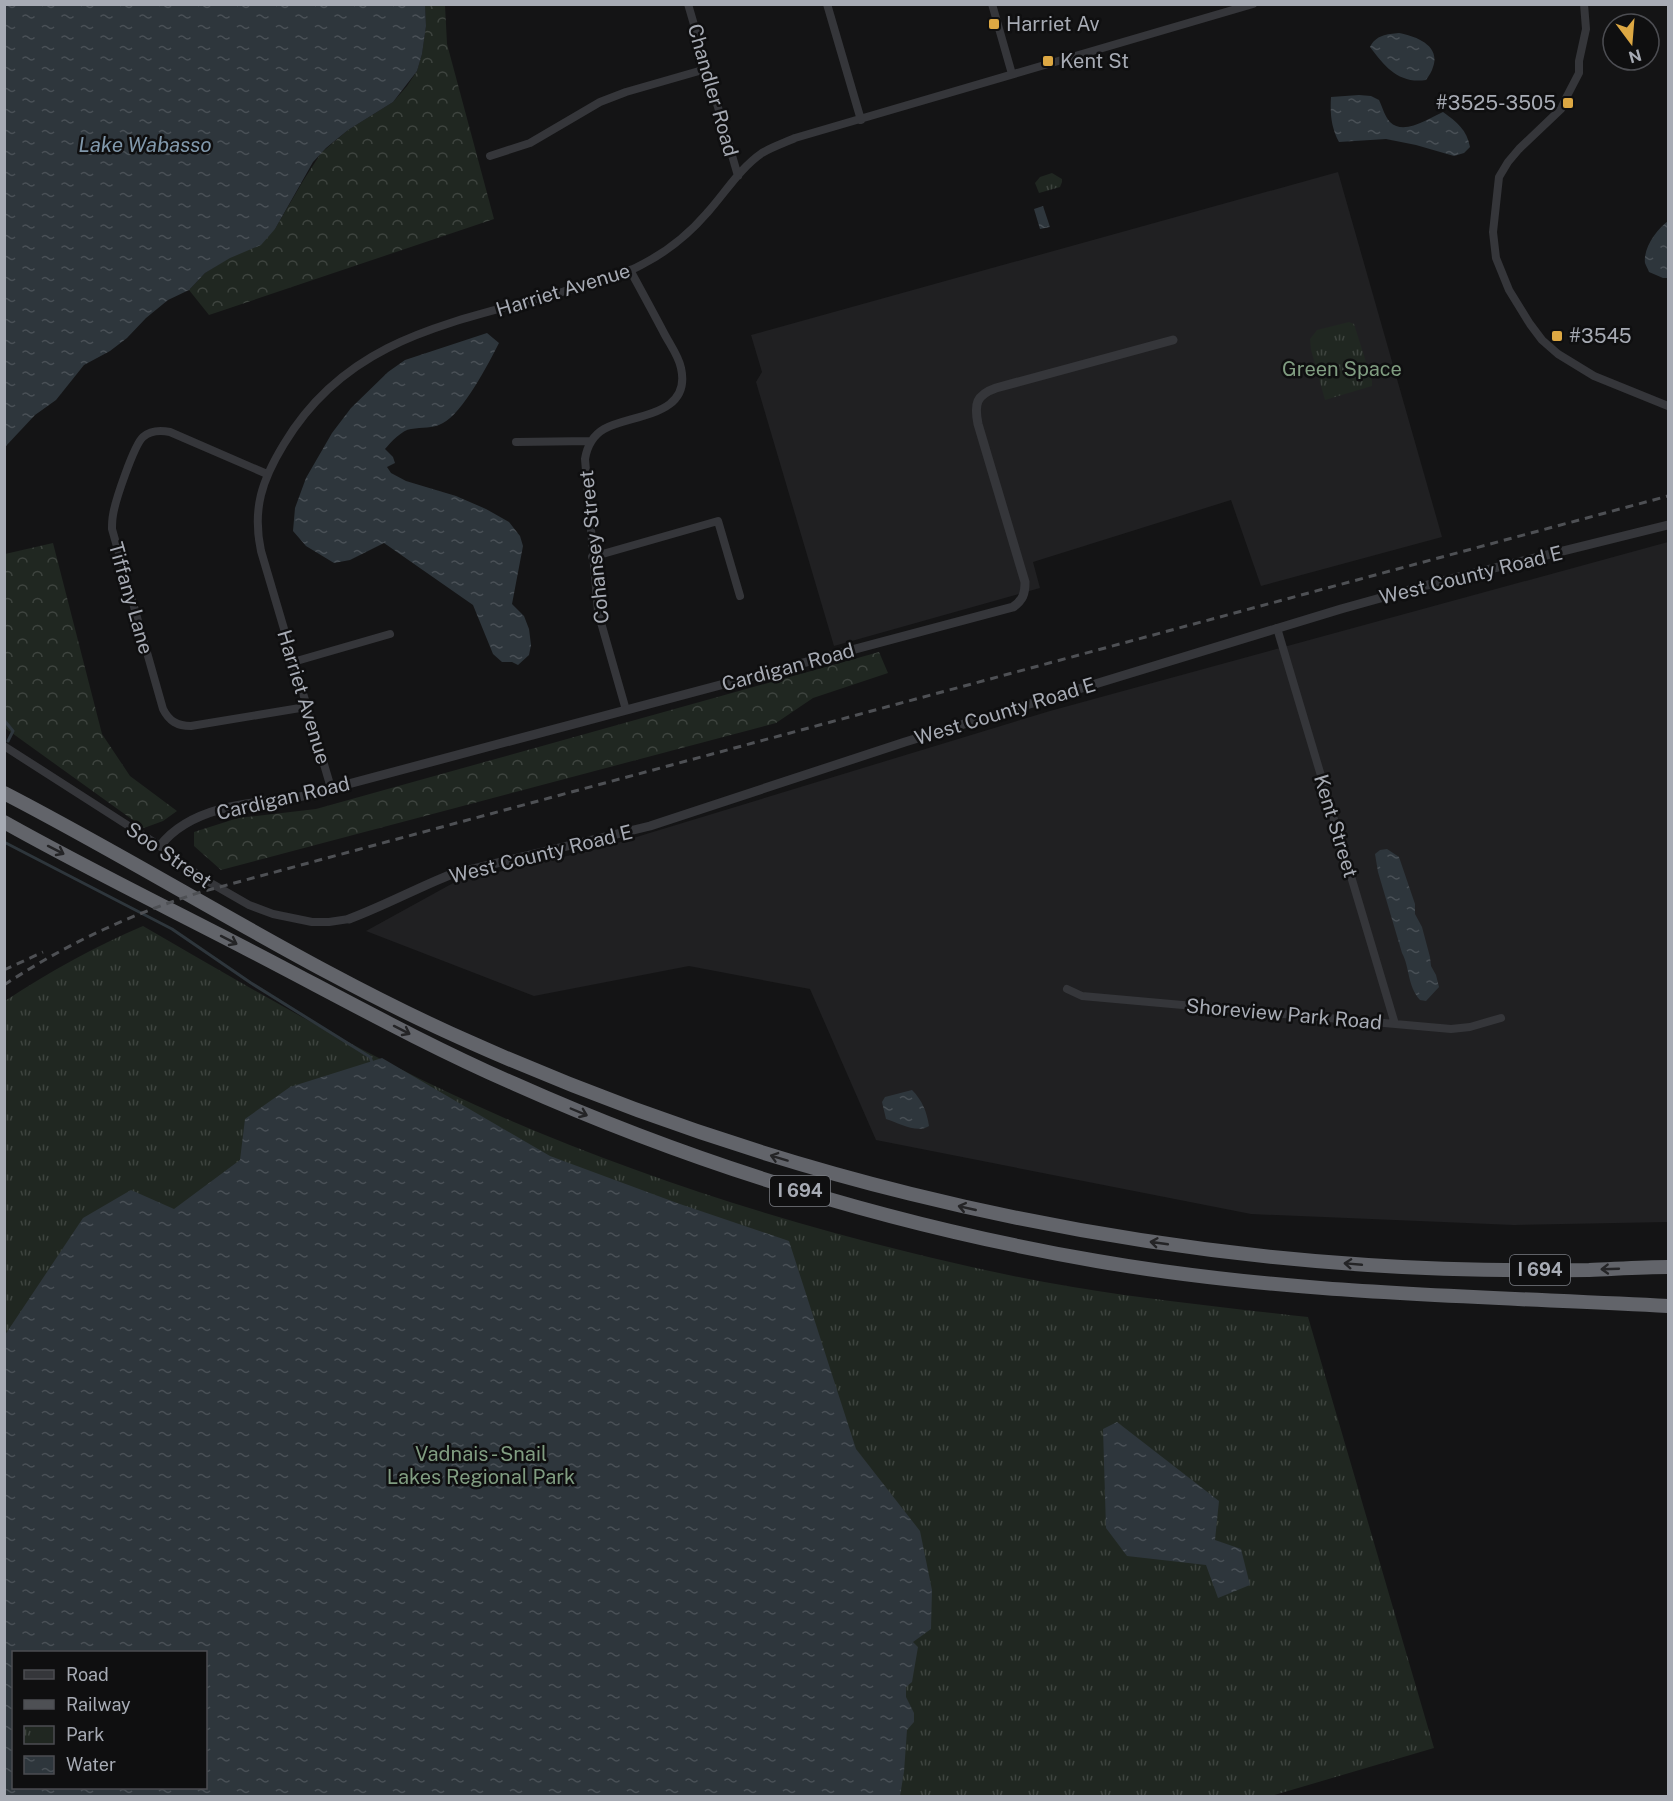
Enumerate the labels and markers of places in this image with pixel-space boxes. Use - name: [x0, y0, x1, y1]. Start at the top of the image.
- place label: Harriet Av: [1006, 12, 1100, 36]
- marker: Harriet Av: [987, 17, 1001, 31]
- place label: Kent St: [1060, 49, 1129, 73]
- marker: Kent St: [1041, 54, 1055, 68]
- place label: #3525-3505: [1436, 91, 1556, 115]
- marker: #3525-3505: [1561, 96, 1575, 110]
- place label: #3545: [1569, 324, 1632, 348]
- marker: #3545: [1550, 329, 1564, 343]

